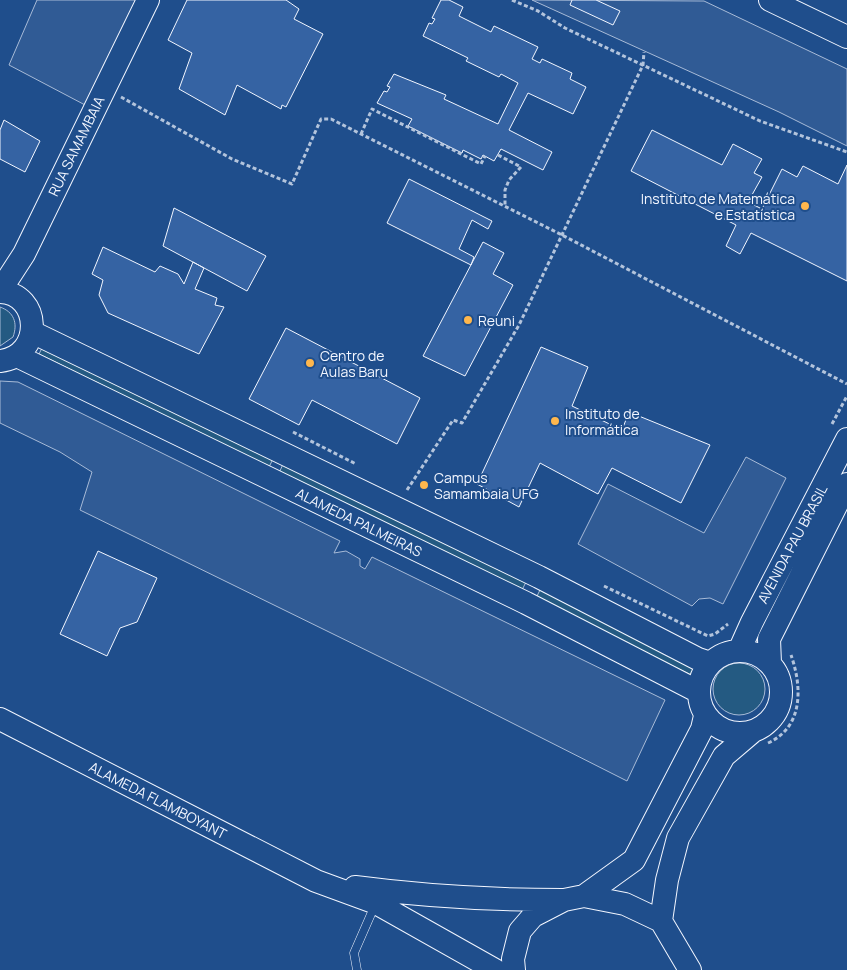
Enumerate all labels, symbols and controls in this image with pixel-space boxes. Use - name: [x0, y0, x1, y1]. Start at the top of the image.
- street label: RUA SAMAMBAIA: [43, 93, 109, 199]
- place label: Instituto de Matemática e Estatística: [641, 189, 795, 224]
- marker: Instituto de Matemática e Estatística: [799, 200, 811, 212]
- place label: Reuni: [478, 311, 515, 330]
- marker: Reuni: [462, 314, 474, 326]
- place label: Centro de Aulas Baru: [320, 346, 388, 381]
- marker: Centro de Aulas Baru: [304, 357, 316, 369]
- place label: Instituto de Informática: [565, 404, 640, 439]
- marker: Instituto de Informática: [549, 415, 561, 427]
- place label: Campus Samambaia UFG: [434, 468, 539, 503]
- marker: Campus Samambaia UFG: [418, 479, 430, 491]
- street label: AVENIDA PAU BRASIL: [753, 481, 831, 607]
- street label: ALAMEDA PALMEIRAS: [293, 483, 426, 561]
- street label: ALAMEDA FLAMBOYANT: [86, 757, 231, 843]

